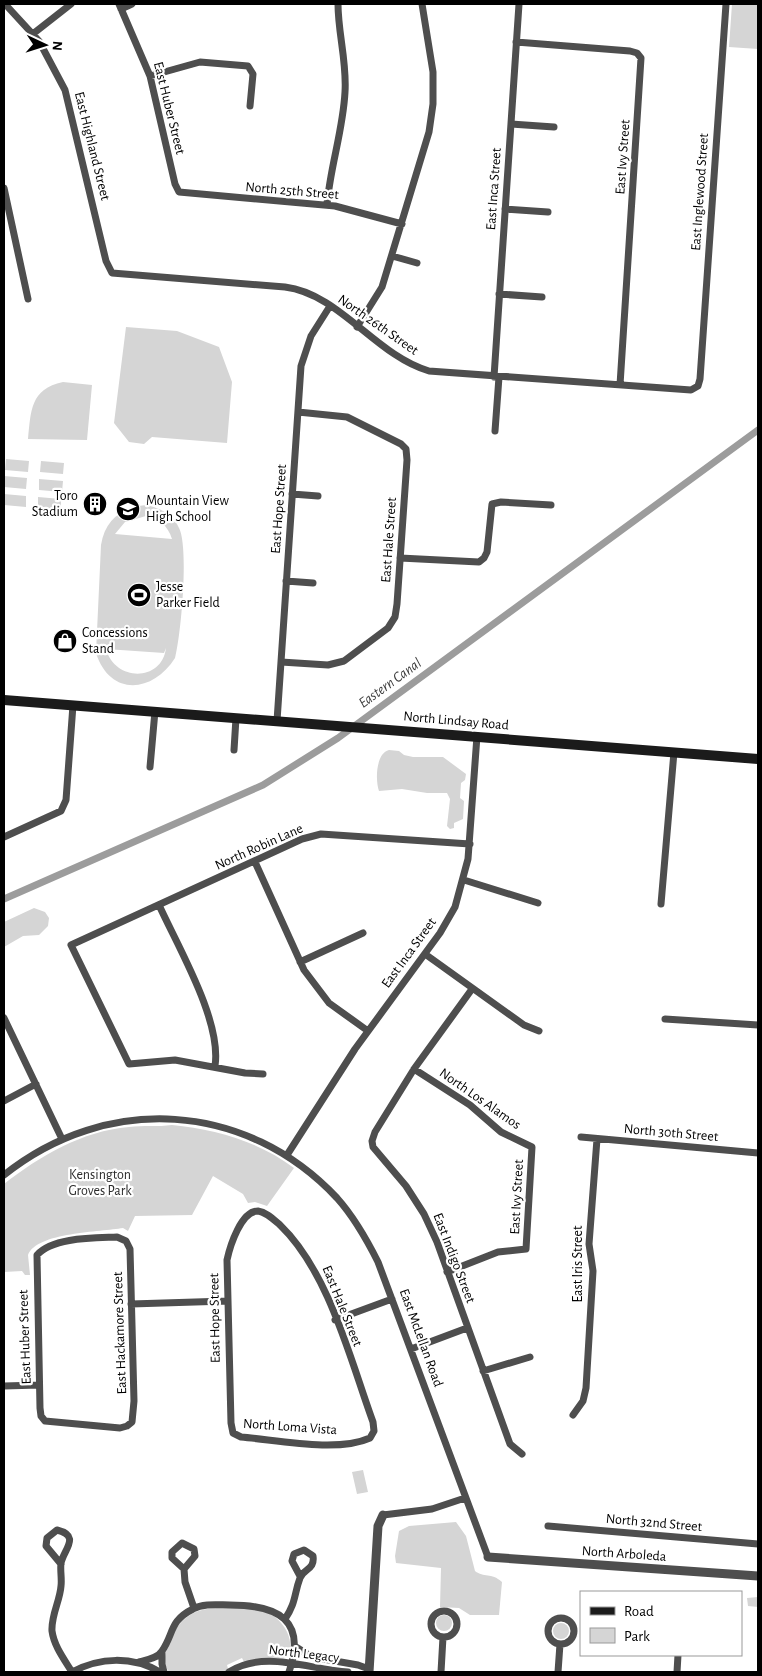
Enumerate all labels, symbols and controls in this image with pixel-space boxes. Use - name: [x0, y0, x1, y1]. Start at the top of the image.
- north arrow: [20, 20, 70, 70]
- text: N: [50, 40, 64, 51]
- street label: East Huber Street: [151, 60, 187, 156]
- street label: East Highland Street: [72, 90, 112, 202]
- street label: East Ivy Street: [613, 118, 633, 195]
- street label: East Inglewood Street: [689, 132, 711, 251]
- street label: East Inca Street: [484, 147, 504, 231]
- street label: North 25th Street: [245, 180, 340, 202]
- street label: North 26th Street: [335, 292, 421, 358]
- street label: East Hope Street: [269, 463, 289, 554]
- place label: Toro Stadium: [32, 489, 78, 519]
- building icon: Toro Stadium: [82, 491, 108, 517]
- place label: Mountain View High School: [146, 494, 229, 524]
- school or university icon: Mountain View High School: [115, 496, 141, 522]
- street label: East Hale Street: [379, 496, 399, 583]
- place label: Jesse Parker Field: [156, 580, 220, 610]
- sports icon: Jesse Parker Field: [126, 582, 152, 608]
- place label: Concessions Stand: [82, 626, 148, 656]
- shop icon: Concessions Stand: [52, 628, 78, 654]
- water label: Eastern Canal: [356, 655, 424, 711]
- street label: North Lindsay Road: [403, 709, 509, 733]
- street label: North Robin Lane: [213, 821, 305, 873]
- street label: East Inca Street: [379, 915, 439, 991]
- street label: North Los Alamos: [437, 1066, 523, 1132]
- street label: North 30th Street: [623, 1122, 719, 1144]
- street label: East Ivy Street: [508, 1158, 526, 1235]
- park label: Kensington Groves Park: [68, 1168, 132, 1198]
- street label: East Indigo Street: [430, 1211, 478, 1306]
- street label: East Iris Street: [571, 1225, 585, 1302]
- street label: East Hale Street: [319, 1264, 365, 1349]
- street label: East Hackamore Street: [111, 1271, 129, 1395]
- street label: East Hope Street: [207, 1272, 223, 1363]
- street label: East McLellan Road: [397, 1287, 445, 1389]
- street label: East Huber Street: [16, 1289, 34, 1385]
- street label: North Loma Vista: [242, 1417, 338, 1437]
- street label: North 32nd Street: [605, 1512, 703, 1534]
- street label: North Arboleda: [581, 1544, 667, 1564]
- legend: [580, 1591, 742, 1656]
- text: Road: [624, 1604, 654, 1619]
- text: Park: [624, 1629, 650, 1644]
- street label: North Legacy: [268, 1643, 340, 1665]

